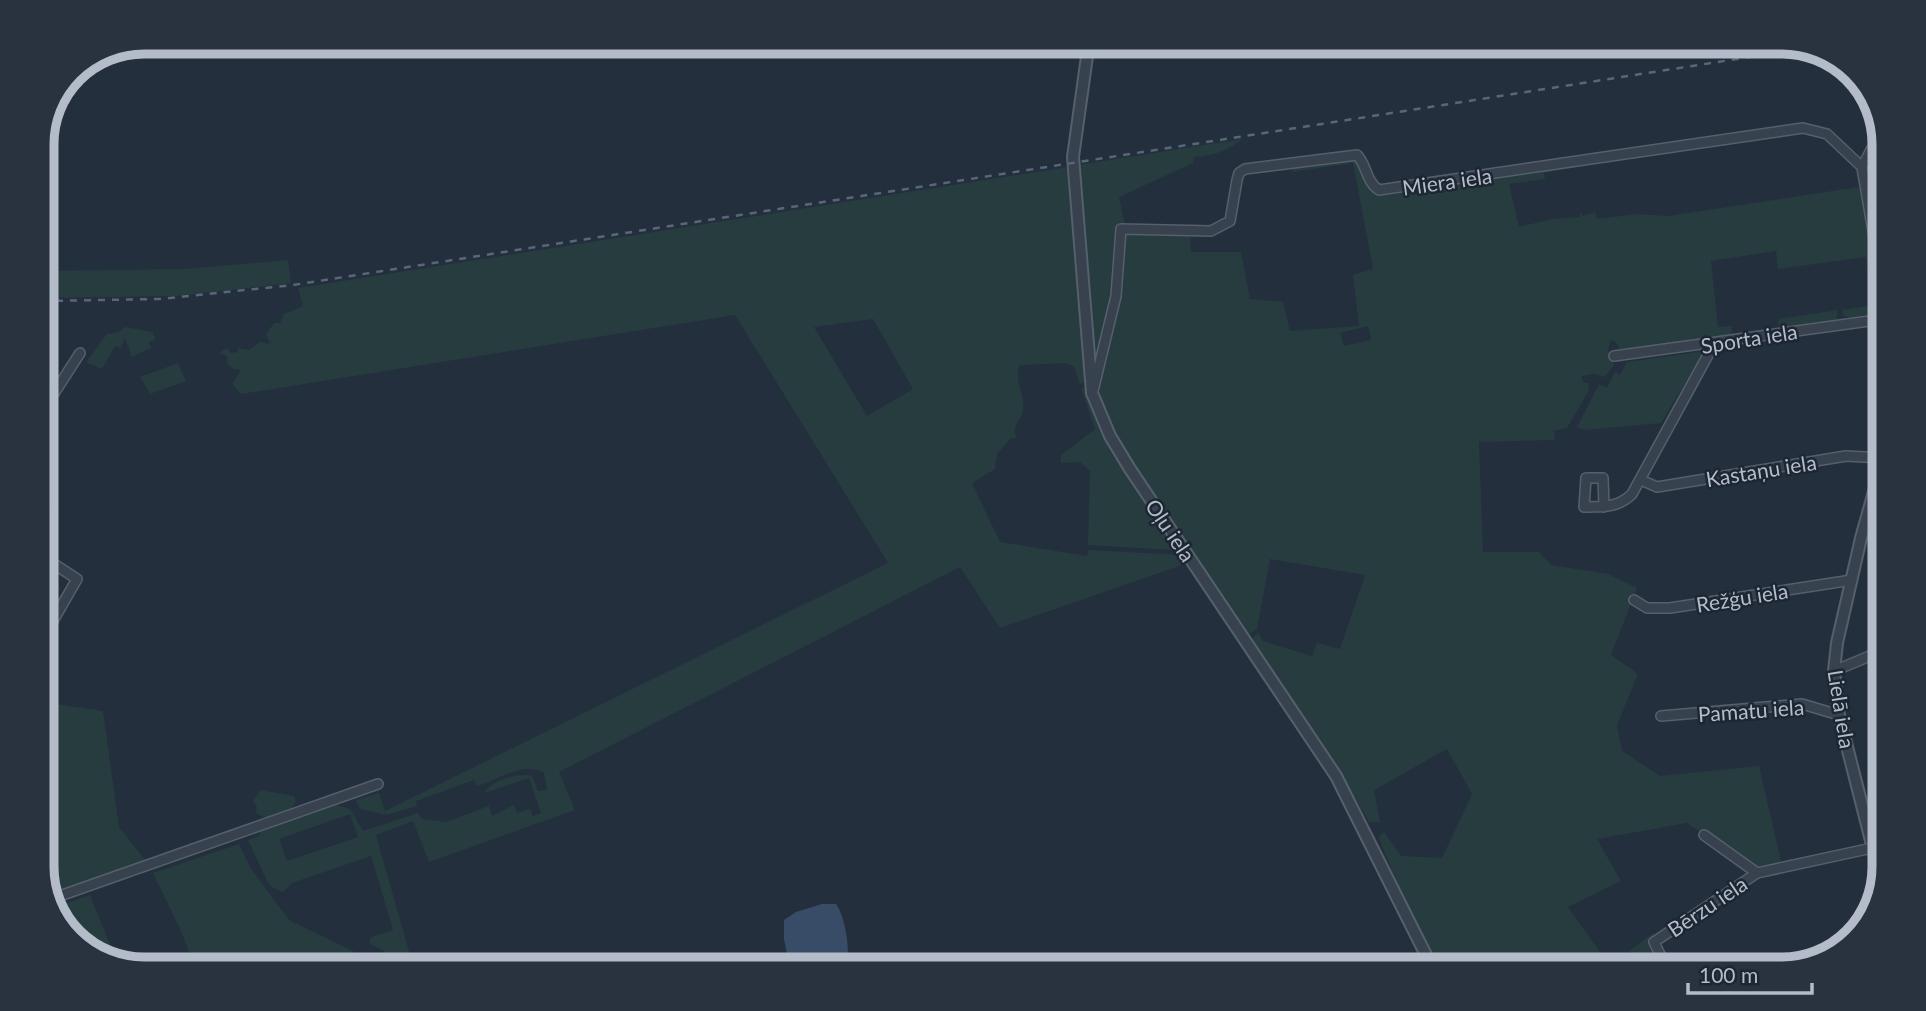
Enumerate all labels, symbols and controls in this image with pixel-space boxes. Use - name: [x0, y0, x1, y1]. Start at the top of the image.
- street label: Miera iela: [1401, 162, 1493, 200]
- street label: Sporta iela: [1699, 318, 1799, 358]
- street label: Kastaņu iela: [1704, 449, 1818, 491]
- street label: Oļu iela: [1141, 494, 1201, 566]
- street label: Režģu iela: [1694, 577, 1790, 617]
- street label: Lielā iela: [1823, 668, 1861, 750]
- street label: Pamatu iela: [1697, 694, 1805, 726]
- street label: Bērzu iela: [1663, 870, 1751, 942]
- scale bar: [1688, 951, 1812, 995]
- text: 100 m: [1699, 962, 1758, 987]

